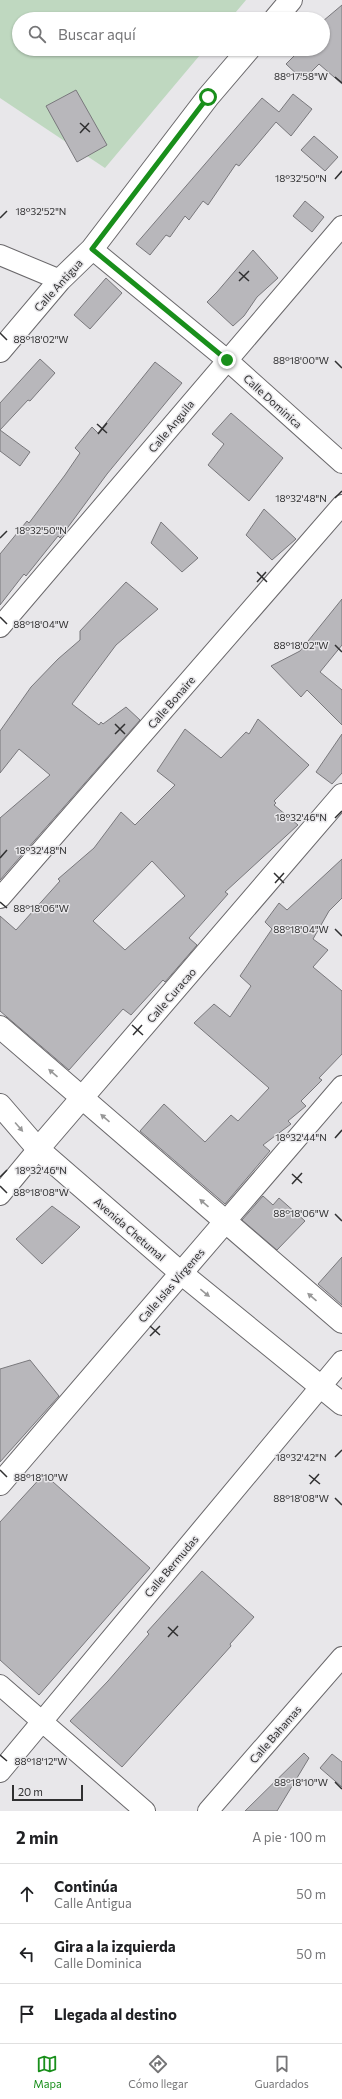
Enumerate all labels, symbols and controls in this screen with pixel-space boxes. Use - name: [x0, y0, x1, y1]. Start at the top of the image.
- search box: [12, 12, 330, 56]
- icon: search: [26, 23, 48, 45]
- text: Buscar aquí: [58, 25, 136, 43]
- text: 88°17'58"W: [274, 70, 328, 82]
- route start: [199, 88, 217, 106]
- text: 18°32'50"N: [275, 172, 327, 184]
- text: 18°32'52"N: [16, 205, 66, 217]
- street label: Calle Antigua: [31, 256, 85, 314]
- text: 88°18'02"W: [13, 333, 69, 345]
- route end: [218, 351, 236, 369]
- text: 88°18'00"W: [273, 354, 329, 366]
- street label: Calle Dominica: [241, 371, 305, 431]
- street label: Calle Anguila: [145, 397, 197, 455]
- text: 18°32'48"N: [275, 492, 327, 504]
- text: 18°32'50"N: [15, 524, 67, 536]
- text: 88°18'04"W: [13, 618, 69, 630]
- text: 88°18'02"W: [273, 639, 329, 651]
- street label: Calle Bonaire: [145, 673, 197, 731]
- text: 18°32'46"N: [275, 811, 327, 823]
- text: 18°32'48"N: [15, 844, 67, 856]
- text: 88°18'06"W: [13, 902, 69, 914]
- text: 88°18'04"W: [273, 923, 329, 935]
- street label: Calle Curacao: [144, 965, 199, 1025]
- one-way arrow: [47, 1068, 58, 1077]
- one-way arrow: [100, 1113, 110, 1122]
- one-way arrow: [14, 1122, 24, 1132]
- text: 18°32'44"N: [275, 1131, 327, 1143]
- text: 18°32'46"N: [15, 1164, 67, 1176]
- text: 88°18'08"W: [13, 1186, 69, 1198]
- street label: Avenida Chetumal: [92, 1195, 168, 1263]
- one-way arrow: [198, 1198, 209, 1207]
- text: 88°18'06"W: [273, 1207, 329, 1219]
- street label: Calle Islas Vírgenes: [135, 1245, 207, 1325]
- one-way arrow: [200, 1289, 211, 1298]
- one-way arrow: [307, 1292, 318, 1301]
- text: 18°32'42"N: [276, 1451, 326, 1463]
- text: 88°18'10"W: [14, 1471, 68, 1483]
- text: 88°18'08"W: [273, 1492, 329, 1504]
- street label: Calle Bermudas: [141, 1532, 201, 1600]
- street label: Calle Bahamas: [246, 1703, 304, 1765]
- text: 88°18'12"W: [15, 1755, 67, 1767]
- text: 88°18'10"W: [274, 1776, 328, 1788]
- scale bar: [12, 1783, 83, 1802]
- text: 20 m: [18, 1785, 43, 1798]
- text: 2 min: [16, 1827, 58, 1848]
- text: A pie · 100 m: [252, 1829, 326, 1845]
- text: Continúa: [54, 1877, 118, 1895]
- icon: ahead: [16, 1883, 38, 1905]
- text: 50 m: [296, 1886, 326, 1902]
- text: Calle Antigua: [54, 1895, 132, 1911]
- text: Gira a la izquierda: [54, 1937, 176, 1955]
- icon: left: [16, 1943, 38, 1965]
- text: 50 m: [296, 1946, 326, 1962]
- text: Calle Dominica: [54, 1955, 142, 1971]
- icon: arrive: [16, 2003, 38, 2025]
- text: Llegada al destino: [54, 2005, 177, 2023]
- tab: Mapa: [33, 2053, 62, 2090]
- tab: Cómo llegar: [128, 2053, 188, 2090]
- tab: Guardados: [255, 2053, 309, 2090]

